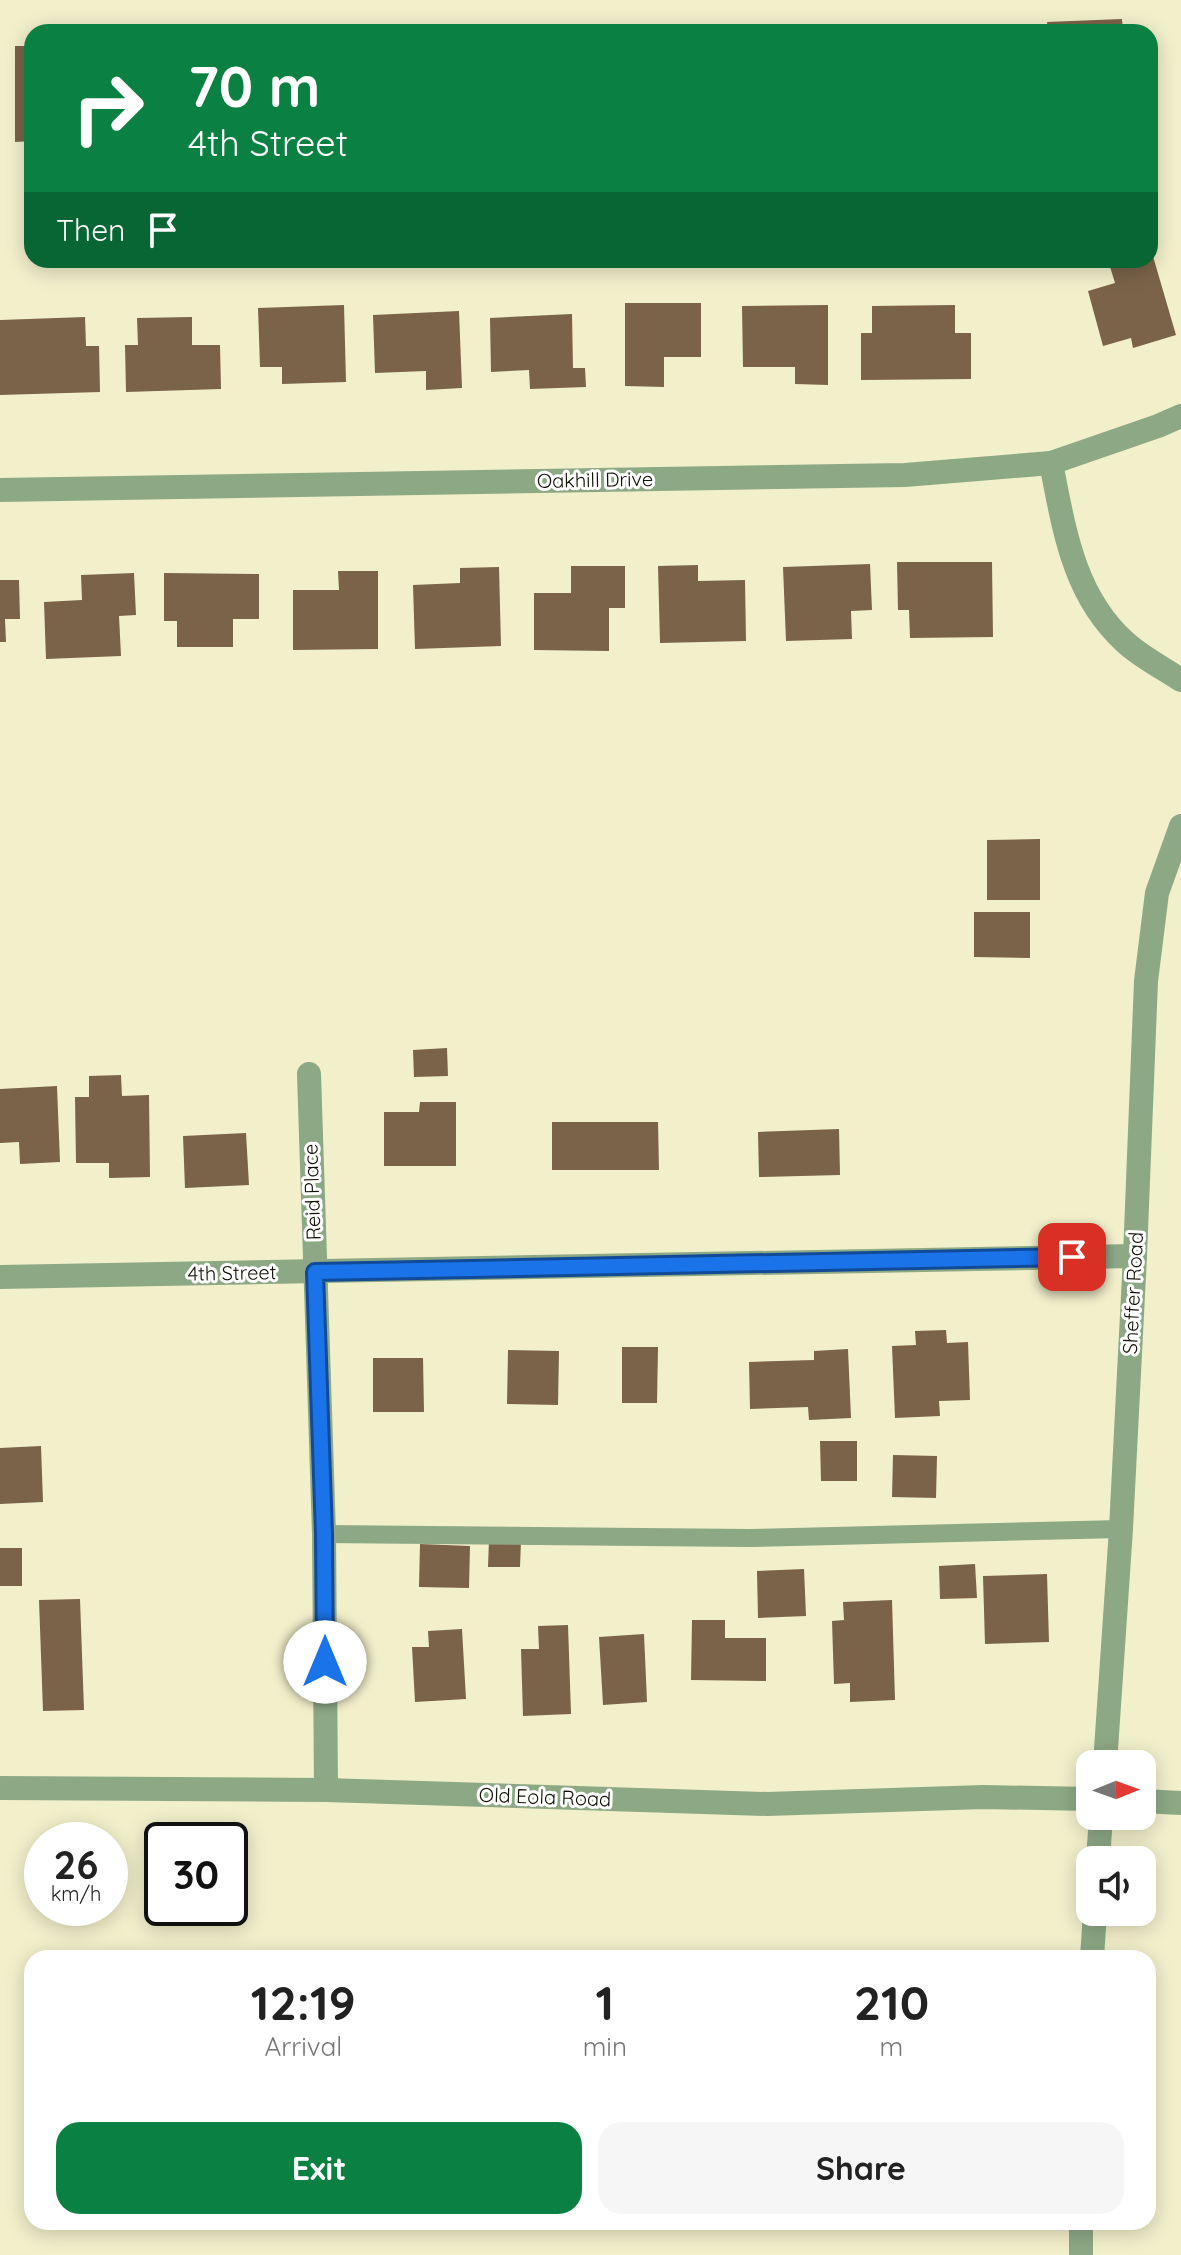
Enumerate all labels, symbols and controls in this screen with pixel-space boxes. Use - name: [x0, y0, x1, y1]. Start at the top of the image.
- text: 70 m: [188, 51, 320, 121]
- icon: right: [56, 56, 160, 160]
- text: 4th Street: [188, 120, 348, 165]
- icon: arrive: [141, 208, 185, 252]
- text: Then: [56, 211, 125, 249]
- street label: Oakhill Drive: [537, 466, 653, 493]
- street label: Reid Place: [297, 1143, 326, 1241]
- pin: [1038, 1223, 1106, 1291]
- street label: Sheffer Road: [1117, 1231, 1148, 1355]
- icon: arrive: [1050, 1235, 1094, 1279]
- street label: 4th Street: [187, 1259, 277, 1286]
- position arrow: [283, 1620, 367, 1704]
- north arrow: [1076, 1750, 1156, 1830]
- map controls: [1076, 1750, 1156, 1926]
- street label: Old Eola Road: [478, 1782, 612, 1811]
- speed limit sign: 30: [144, 1822, 248, 1926]
- text: 26: [54, 1839, 98, 1889]
- button: sound: [1076, 1846, 1156, 1926]
- text: km/h: [51, 1881, 101, 1906]
- text: 12:19: [251, 1972, 356, 2032]
- text: 1: [595, 1972, 614, 2032]
- text: 210: [854, 1972, 929, 2032]
- text: Arrival: [264, 2030, 342, 2063]
- text: min: [583, 2030, 627, 2063]
- text: m: [880, 2030, 903, 2063]
- button: Exit: [56, 2122, 582, 2214]
- button: Share: [598, 2122, 1124, 2214]

